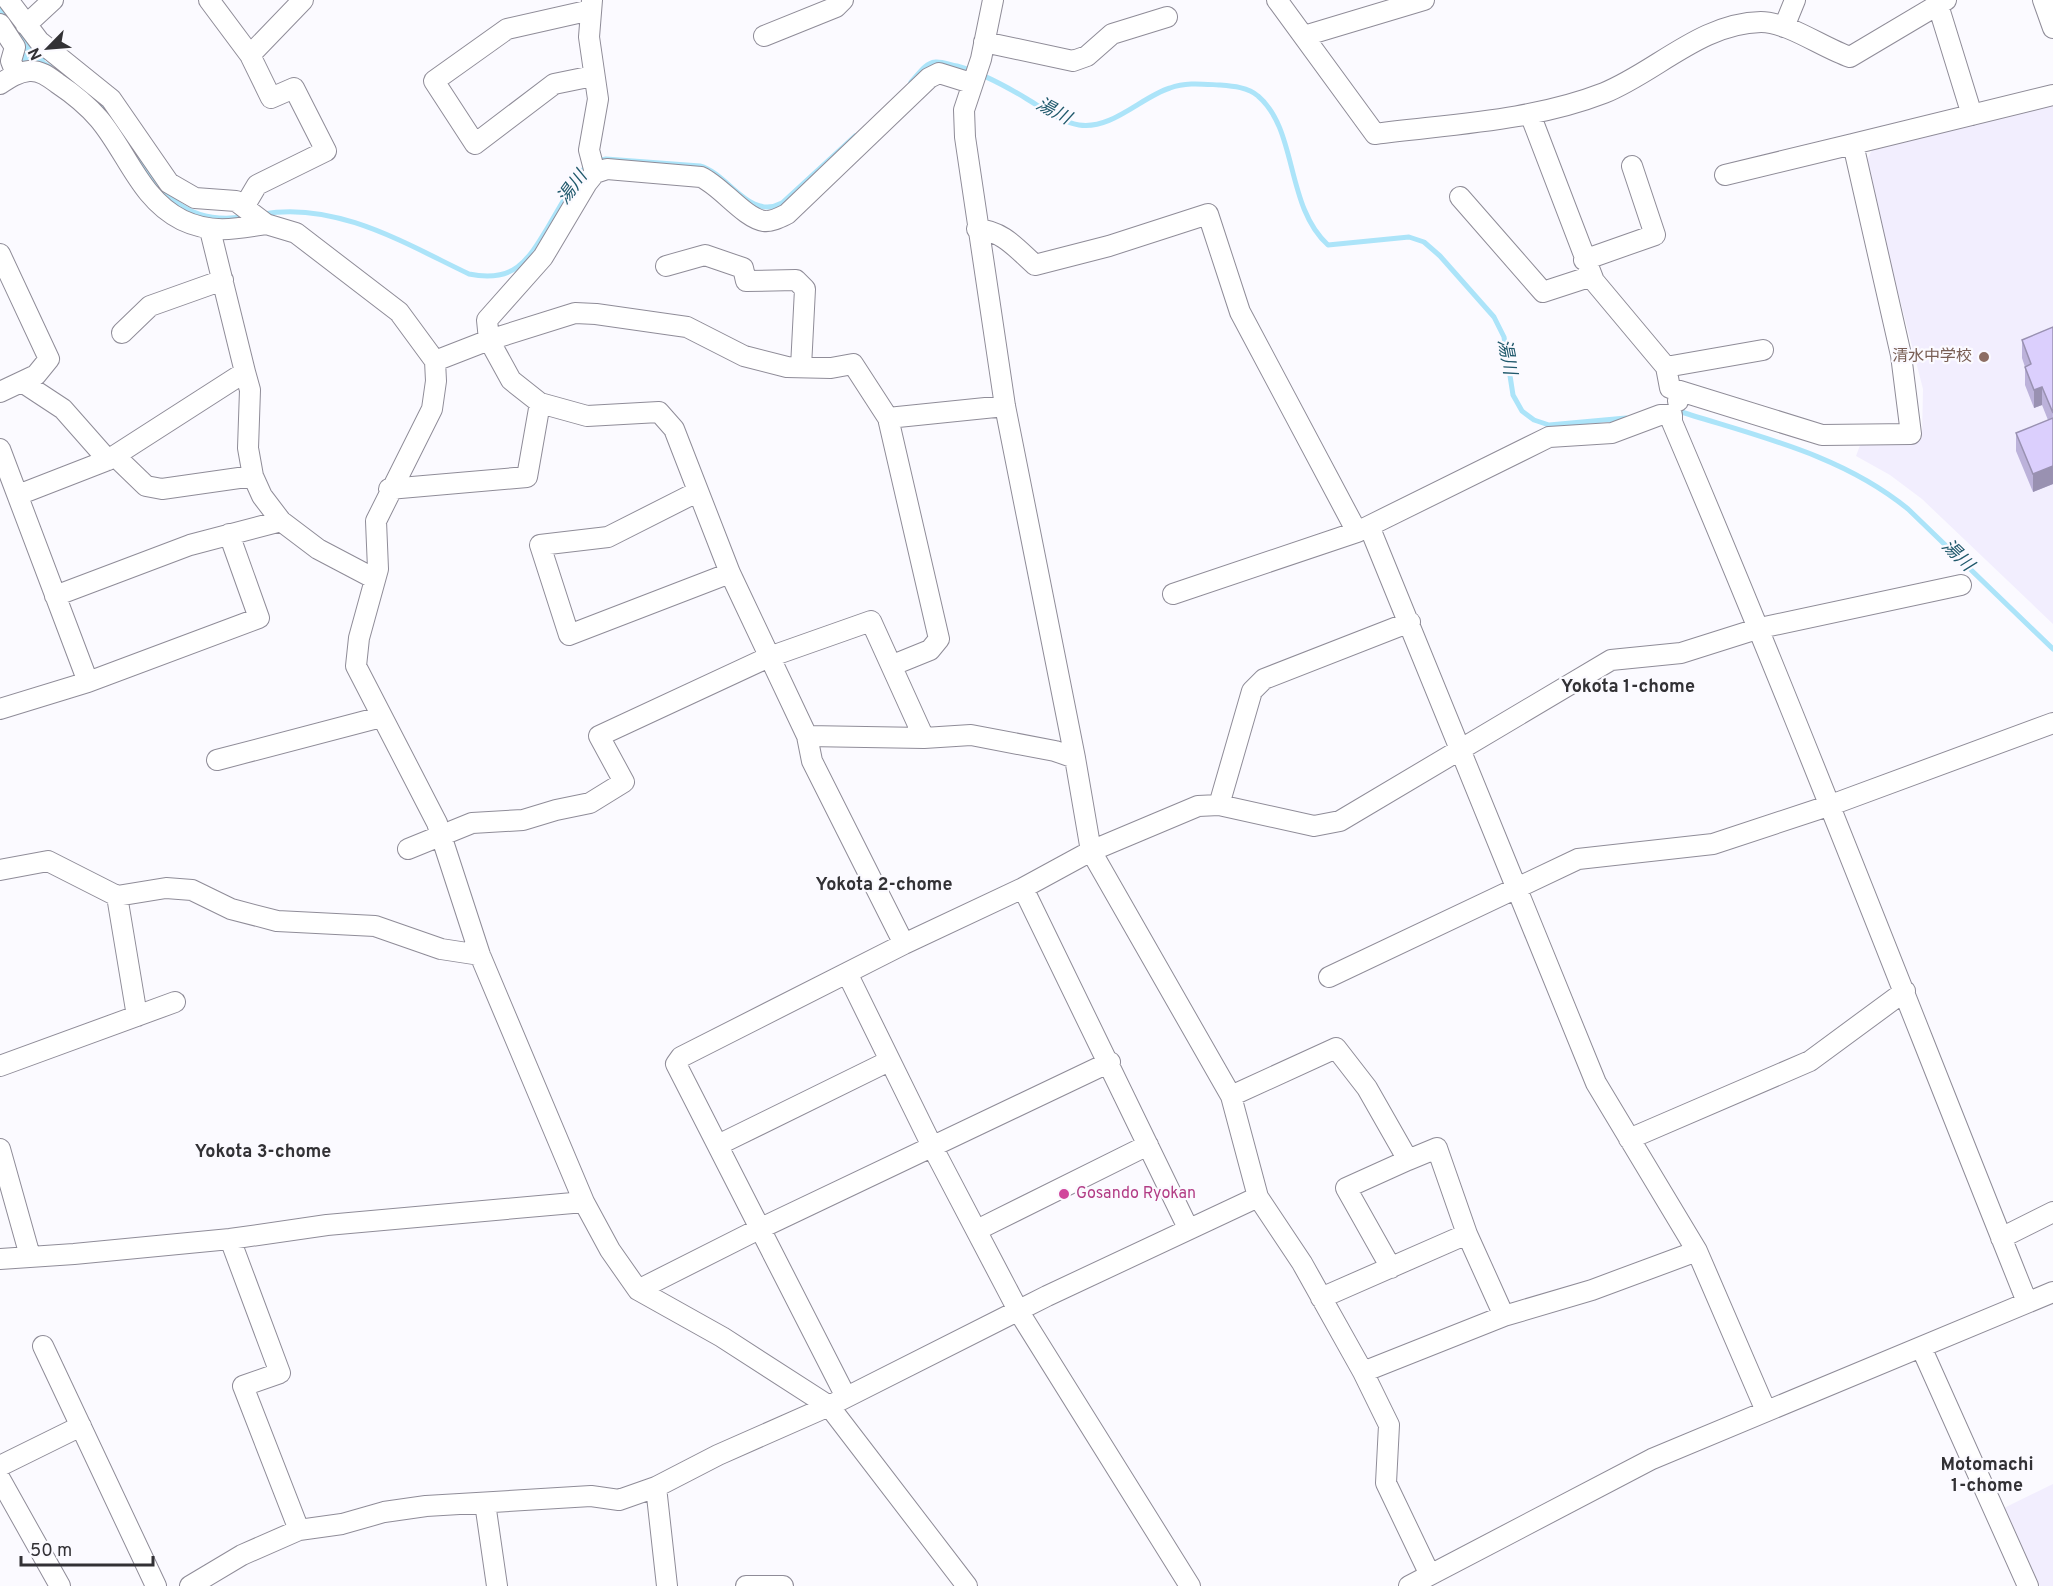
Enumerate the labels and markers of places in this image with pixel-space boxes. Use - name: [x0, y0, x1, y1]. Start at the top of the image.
- place label: 清水中学校: [1892, 347, 1972, 367]
- marker: 清水中学校: [1977, 350, 1991, 364]
- place label: Gosando Ryokan: [1076, 1184, 1196, 1204]
- marker: Gosando Ryokan: [1057, 1187, 1071, 1201]

